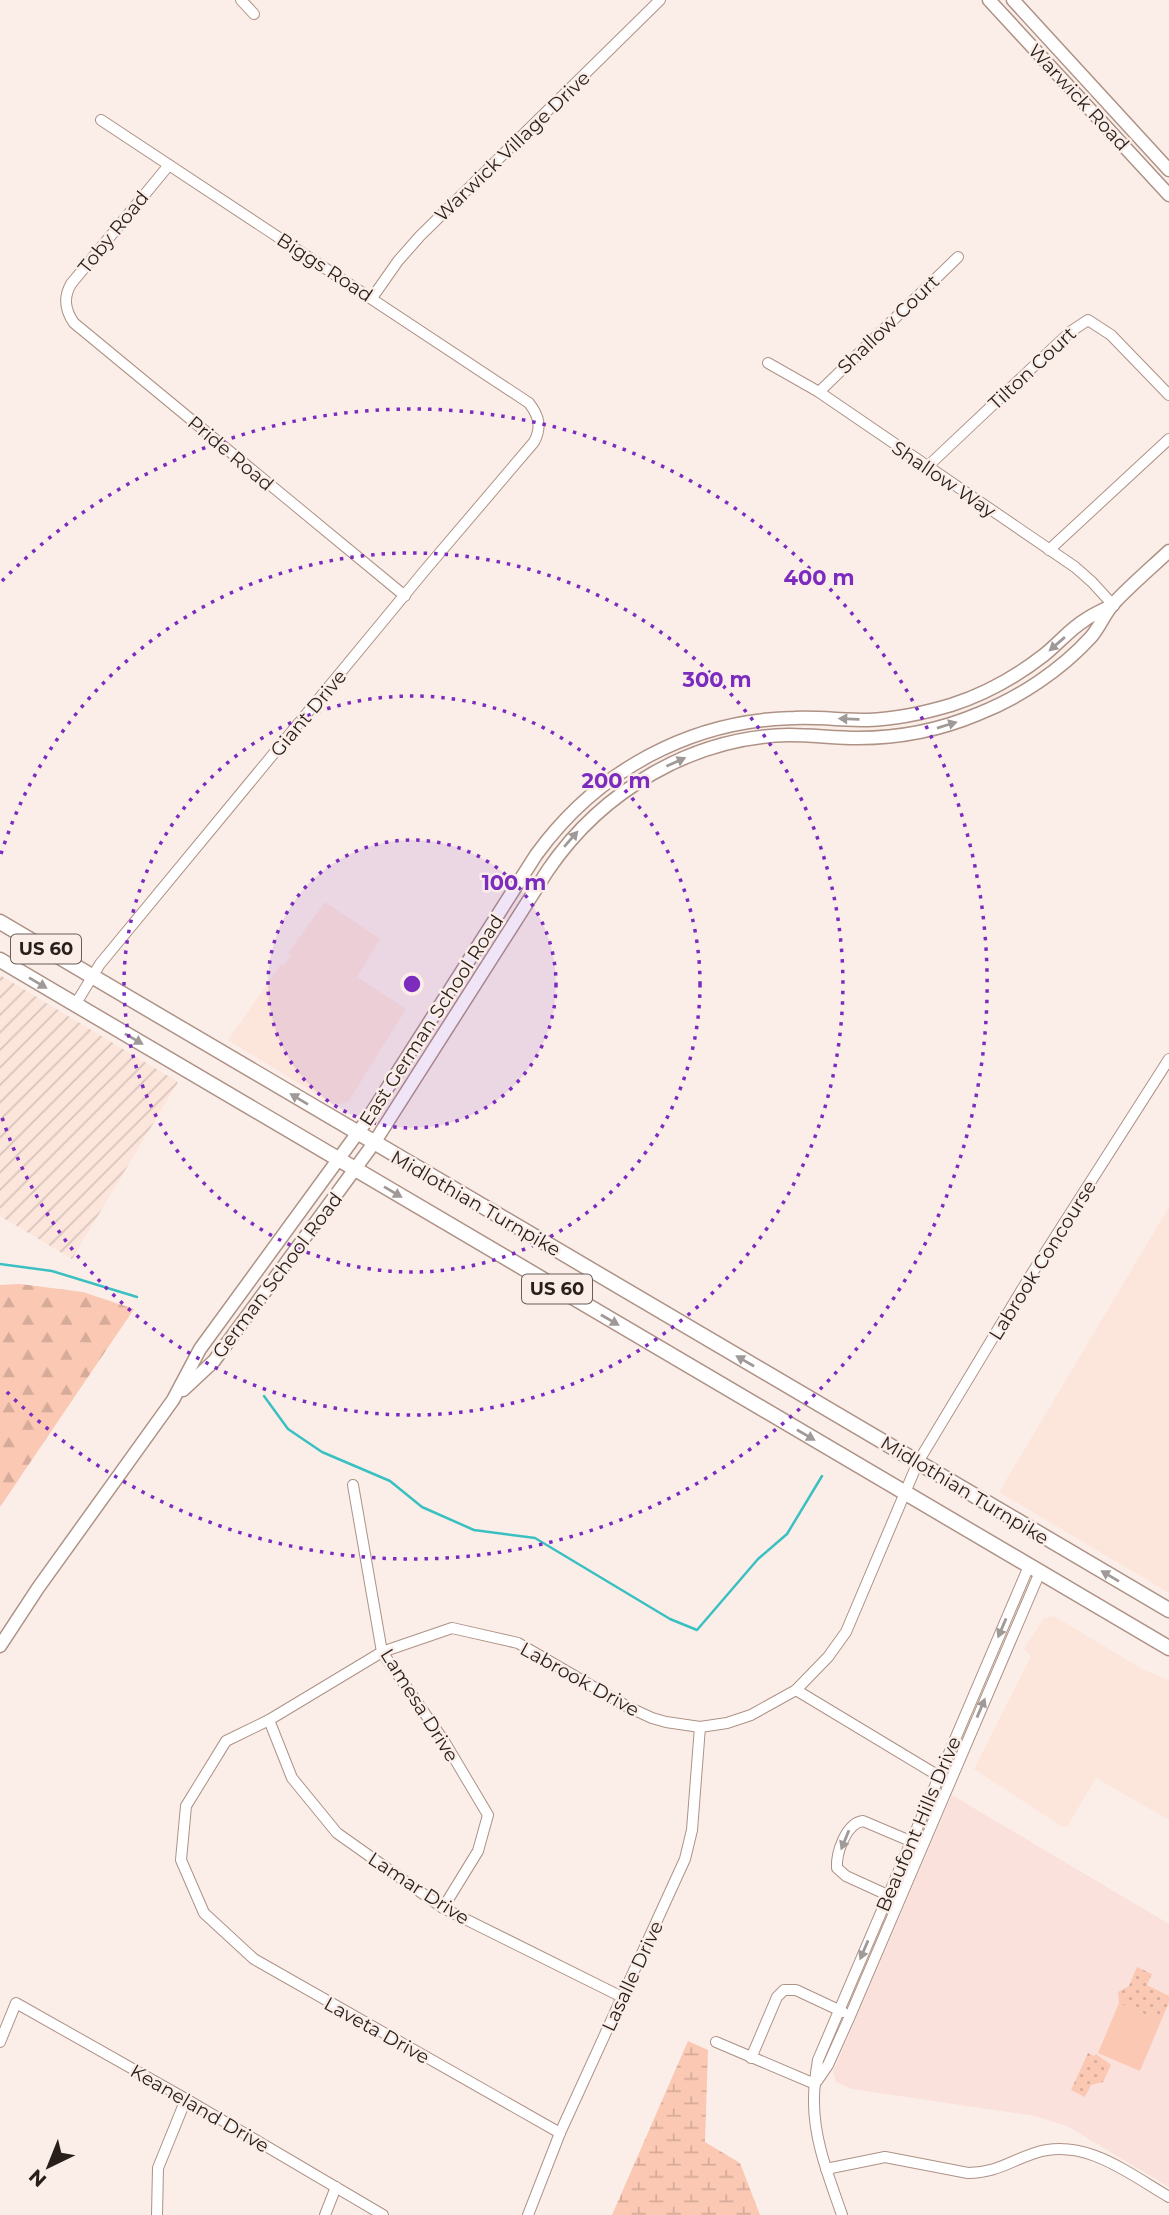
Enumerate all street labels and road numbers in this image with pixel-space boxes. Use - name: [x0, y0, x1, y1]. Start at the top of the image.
- street label: Warwick Road: [1023, 39, 1134, 155]
- street label: Warwick Village Drive: [430, 66, 595, 226]
- street label: Toby Road: [73, 186, 154, 278]
- street label: Biggs Road: [273, 228, 377, 307]
- street label: Shallow Court: [833, 270, 944, 379]
- street label: Tilton Court: [984, 322, 1081, 415]
- street label: Pride Road: [183, 411, 278, 496]
- street label: Shallow Way: [887, 436, 1001, 523]
- street label: Giant Drive: [265, 665, 351, 761]
- street label: East German School Road: [354, 910, 508, 1130]
- road number: US 60: [11, 934, 81, 964]
- street label: Midlothian Turnpike: [387, 1145, 565, 1261]
- street label: Labrook Concourse: [984, 1176, 1101, 1344]
- street label: German School Road: [208, 1188, 347, 1363]
- road number: US 60: [522, 1274, 592, 1304]
- street label: Midlothian Turnpike: [877, 1431, 1053, 1550]
- street label: Labrook Drive: [516, 1637, 643, 1722]
- street label: Lamesa Drive: [376, 1644, 464, 1766]
- street label: Beaufont Hills Drive: [871, 1733, 966, 1915]
- street label: Lamar Drive: [364, 1847, 474, 1930]
- street label: Lasalle Drive: [597, 1917, 668, 2035]
- street label: Laveta Drive: [320, 1992, 433, 2069]
- street label: Keaneland Drive: [126, 2059, 273, 2158]

